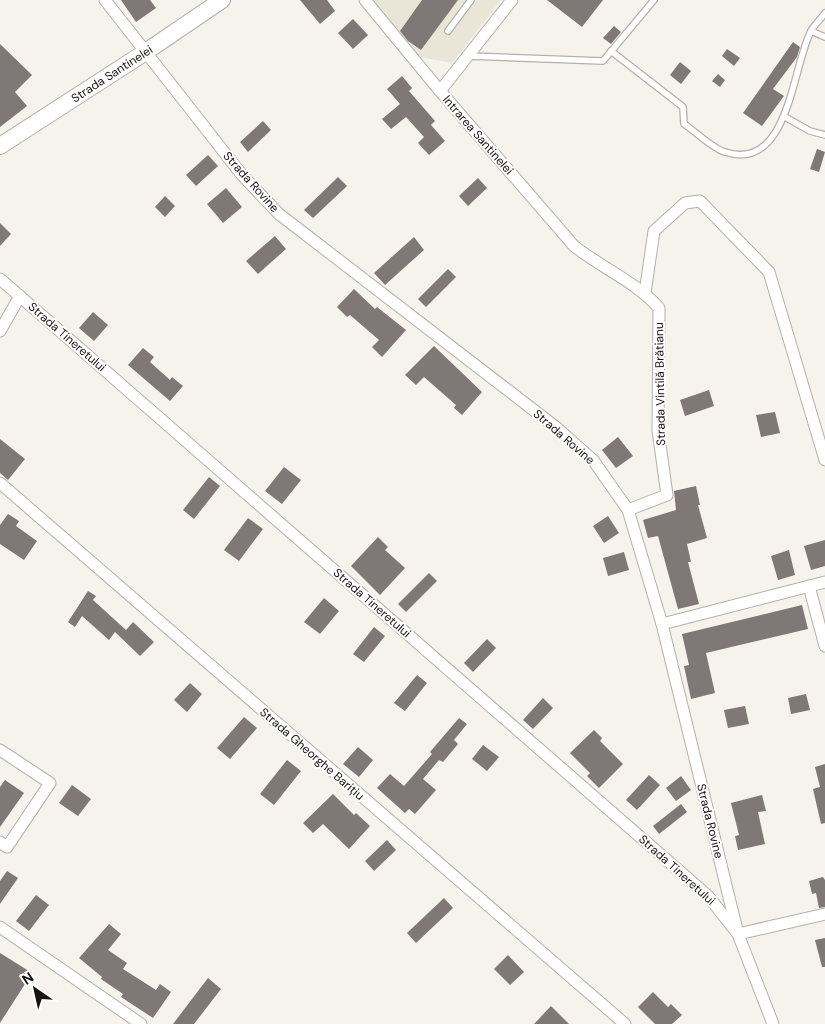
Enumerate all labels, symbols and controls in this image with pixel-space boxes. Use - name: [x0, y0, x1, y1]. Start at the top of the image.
- street label: Strada Santinelei: [68, 42, 156, 106]
- street label: Intrarea Santinelei: [439, 92, 517, 178]
- street label: Strada Rovine: [220, 148, 283, 216]
- street label: Strada Tineretului: [25, 299, 109, 375]
- street label: Strada Vintilă Brătianu: [651, 322, 669, 446]
- street label: Strada Rovine: [530, 406, 598, 468]
- street label: Strada Tineretului: [330, 565, 414, 641]
- street label: Strada Gheorghe Barițiu: [256, 704, 368, 804]
- street label: Strada Rovine: [693, 782, 727, 860]
- street label: Strada Tineretului: [635, 831, 719, 909]
- north arrow: [10, 964, 60, 1014]
- text: N: [18, 968, 37, 989]

